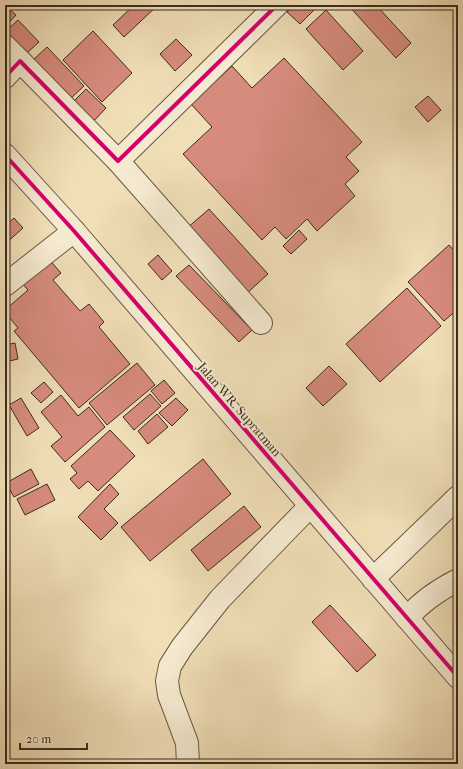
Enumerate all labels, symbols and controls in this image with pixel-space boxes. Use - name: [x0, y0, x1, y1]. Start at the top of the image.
- street label: Jalan WR. Supratman: [194, 358, 285, 460]
- scale bar: [20, 725, 87, 751]
- text: 20 m: [26, 732, 51, 746]

